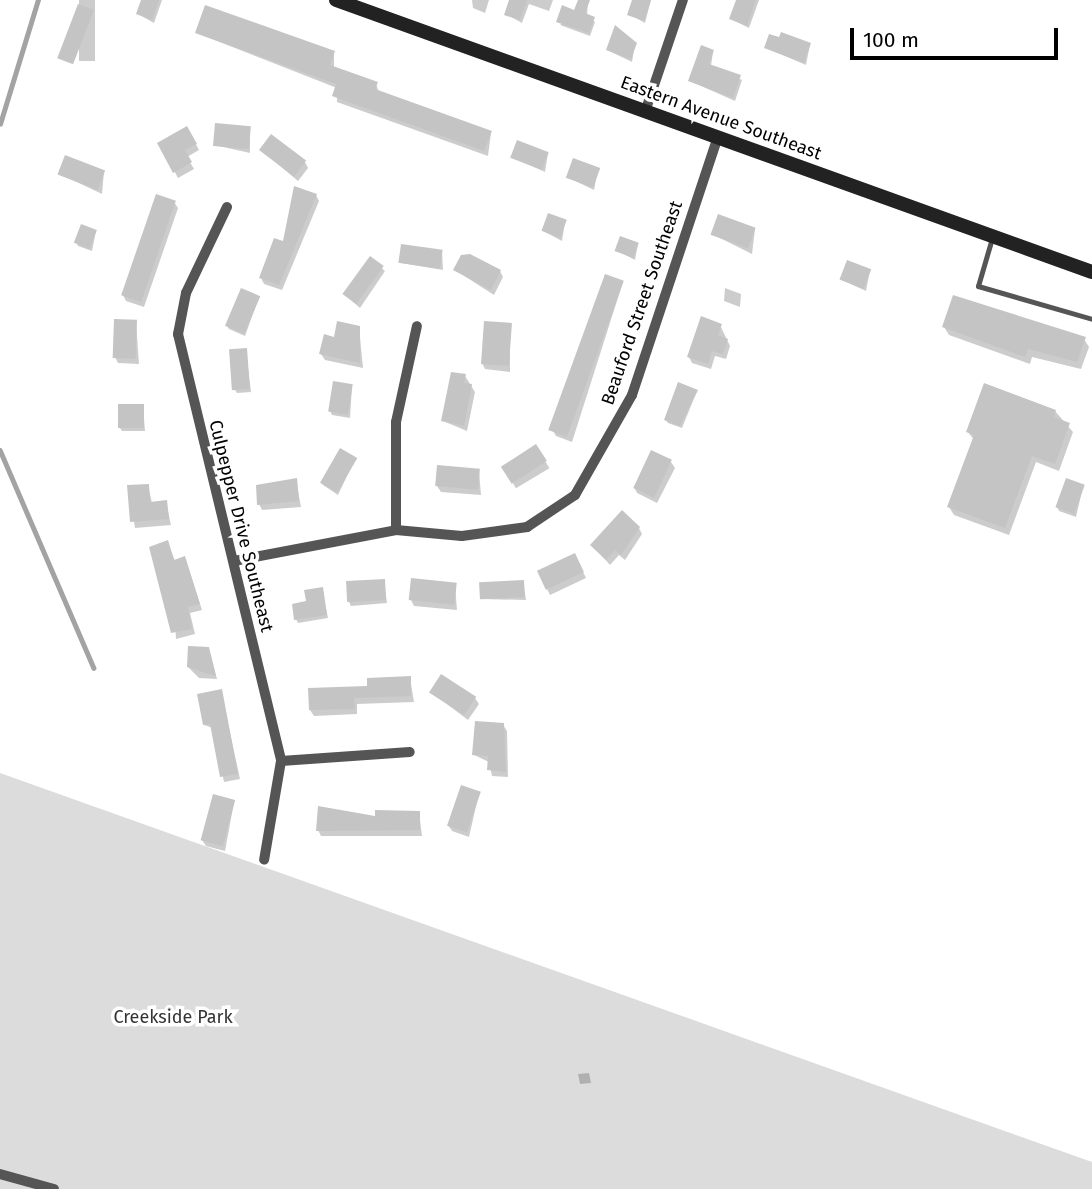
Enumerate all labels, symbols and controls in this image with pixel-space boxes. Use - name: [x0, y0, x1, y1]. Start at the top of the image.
- scale bar: [854, 14, 1062, 58]
- text: 100 m: [863, 27, 919, 53]
- street label: Eastern Avenue Southeast: [618, 72, 824, 164]
- street label: Beauford Street Southeast: [597, 198, 687, 408]
- street label: Culpepper Drive Southeast: [204, 418, 278, 634]
- park label: Creekside Park: [113, 1006, 233, 1028]

